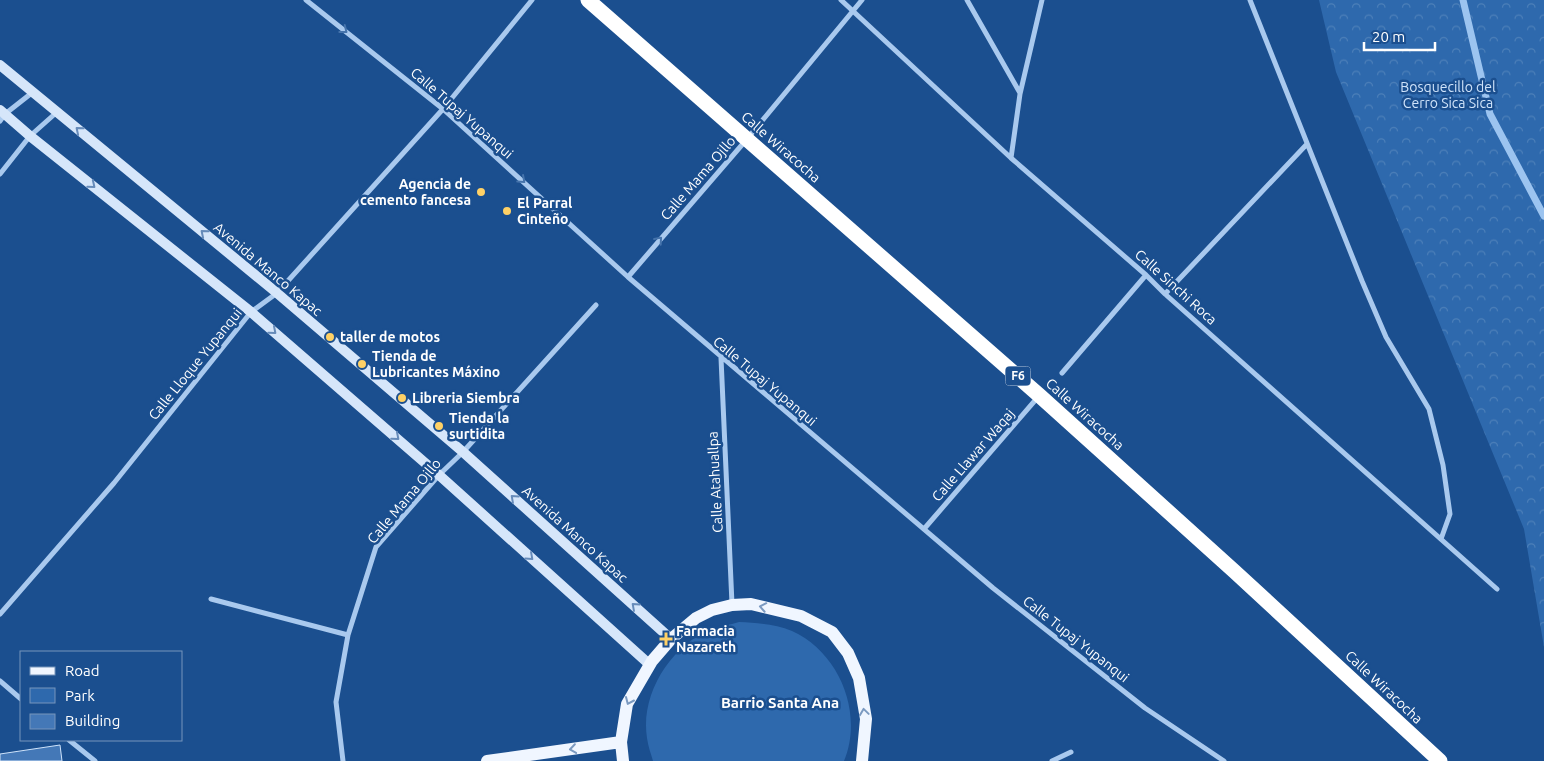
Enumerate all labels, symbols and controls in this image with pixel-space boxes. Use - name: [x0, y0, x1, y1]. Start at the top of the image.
- scale bar: [1364, 20, 1435, 52]
- one-way arrow: [339, 25, 348, 34]
- text: 20 m: [1372, 28, 1405, 45]
- street label: Calle Tupaj Yupanqui: [408, 64, 516, 162]
- park label: Bosquecillo del Cerro Sica Sica: [1400, 79, 1496, 111]
- street label: Calle Wiracocha: [738, 108, 824, 186]
- one-way arrow: [76, 127, 85, 135]
- street label: Calle Mama Ojllo: [657, 133, 739, 223]
- one-way arrow: [516, 175, 525, 184]
- place label: Agencia de cemento fancesa: [360, 176, 471, 208]
- one-way arrow: [86, 180, 95, 188]
- marker: Agencia de cemento fancesa: [475, 186, 487, 198]
- place label: El Parral Cinteño: [517, 195, 572, 227]
- marker: El Parral Cinteño: [501, 205, 513, 217]
- street label: Avenida Manco Kapac: [211, 219, 326, 319]
- one-way arrow: [201, 231, 210, 239]
- one-way arrow: [654, 237, 663, 246]
- street label: Calle Sinchi Roca: [1132, 246, 1220, 328]
- street label: Calle Lloque Yupanqui: [145, 305, 245, 423]
- one-way arrow: [267, 325, 276, 334]
- place label: taller de motos: [340, 329, 441, 345]
- marker: taller de motos: [324, 331, 336, 343]
- street label: Calle Tupaj Yupanqui: [710, 333, 820, 429]
- place label: Tienda de Lubricantes Máxino: [372, 348, 500, 380]
- marker: Tienda de Lubricantes Máxino: [356, 358, 368, 370]
- road number: F6: [1006, 366, 1030, 386]
- street label: Calle Wiracocha: [1043, 375, 1127, 453]
- place label: Libreria Siembra: [412, 390, 520, 406]
- marker: Libreria Siembra: [396, 392, 408, 404]
- street label: Calle Llawar Waqaj: [928, 405, 1018, 505]
- place label: Tienda la surtidita: [449, 410, 509, 442]
- marker: Tienda la surtidita: [433, 420, 445, 432]
- street label: Calle Atahuallpa: [704, 431, 726, 533]
- one-way arrow: [390, 432, 399, 441]
- street label: Calle Mama Ojllo: [364, 455, 444, 547]
- street label: Avenida Manco Kapac: [519, 482, 631, 586]
- one-way arrow: [511, 495, 520, 504]
- one-way arrow: [525, 551, 534, 560]
- street label: Calle Tupaj Yupanqui: [1020, 593, 1132, 685]
- one-way arrow: [759, 602, 768, 612]
- one-way arrow: [631, 603, 640, 612]
- place label: Farmacia Nazareth: [676, 623, 736, 655]
- marker: Farmacia Nazareth: [660, 633, 672, 645]
- street label: Calle Wiracocha: [1342, 647, 1426, 727]
- legend: [20, 651, 182, 741]
- text: Road: [65, 662, 100, 679]
- text: Park: [65, 687, 95, 704]
- district label: Barrio Santa Ana: [721, 694, 839, 711]
- one-way arrow: [625, 696, 636, 705]
- one-way arrow: [860, 708, 870, 717]
- text: Building: [65, 712, 120, 729]
- one-way arrow: [568, 743, 577, 753]

